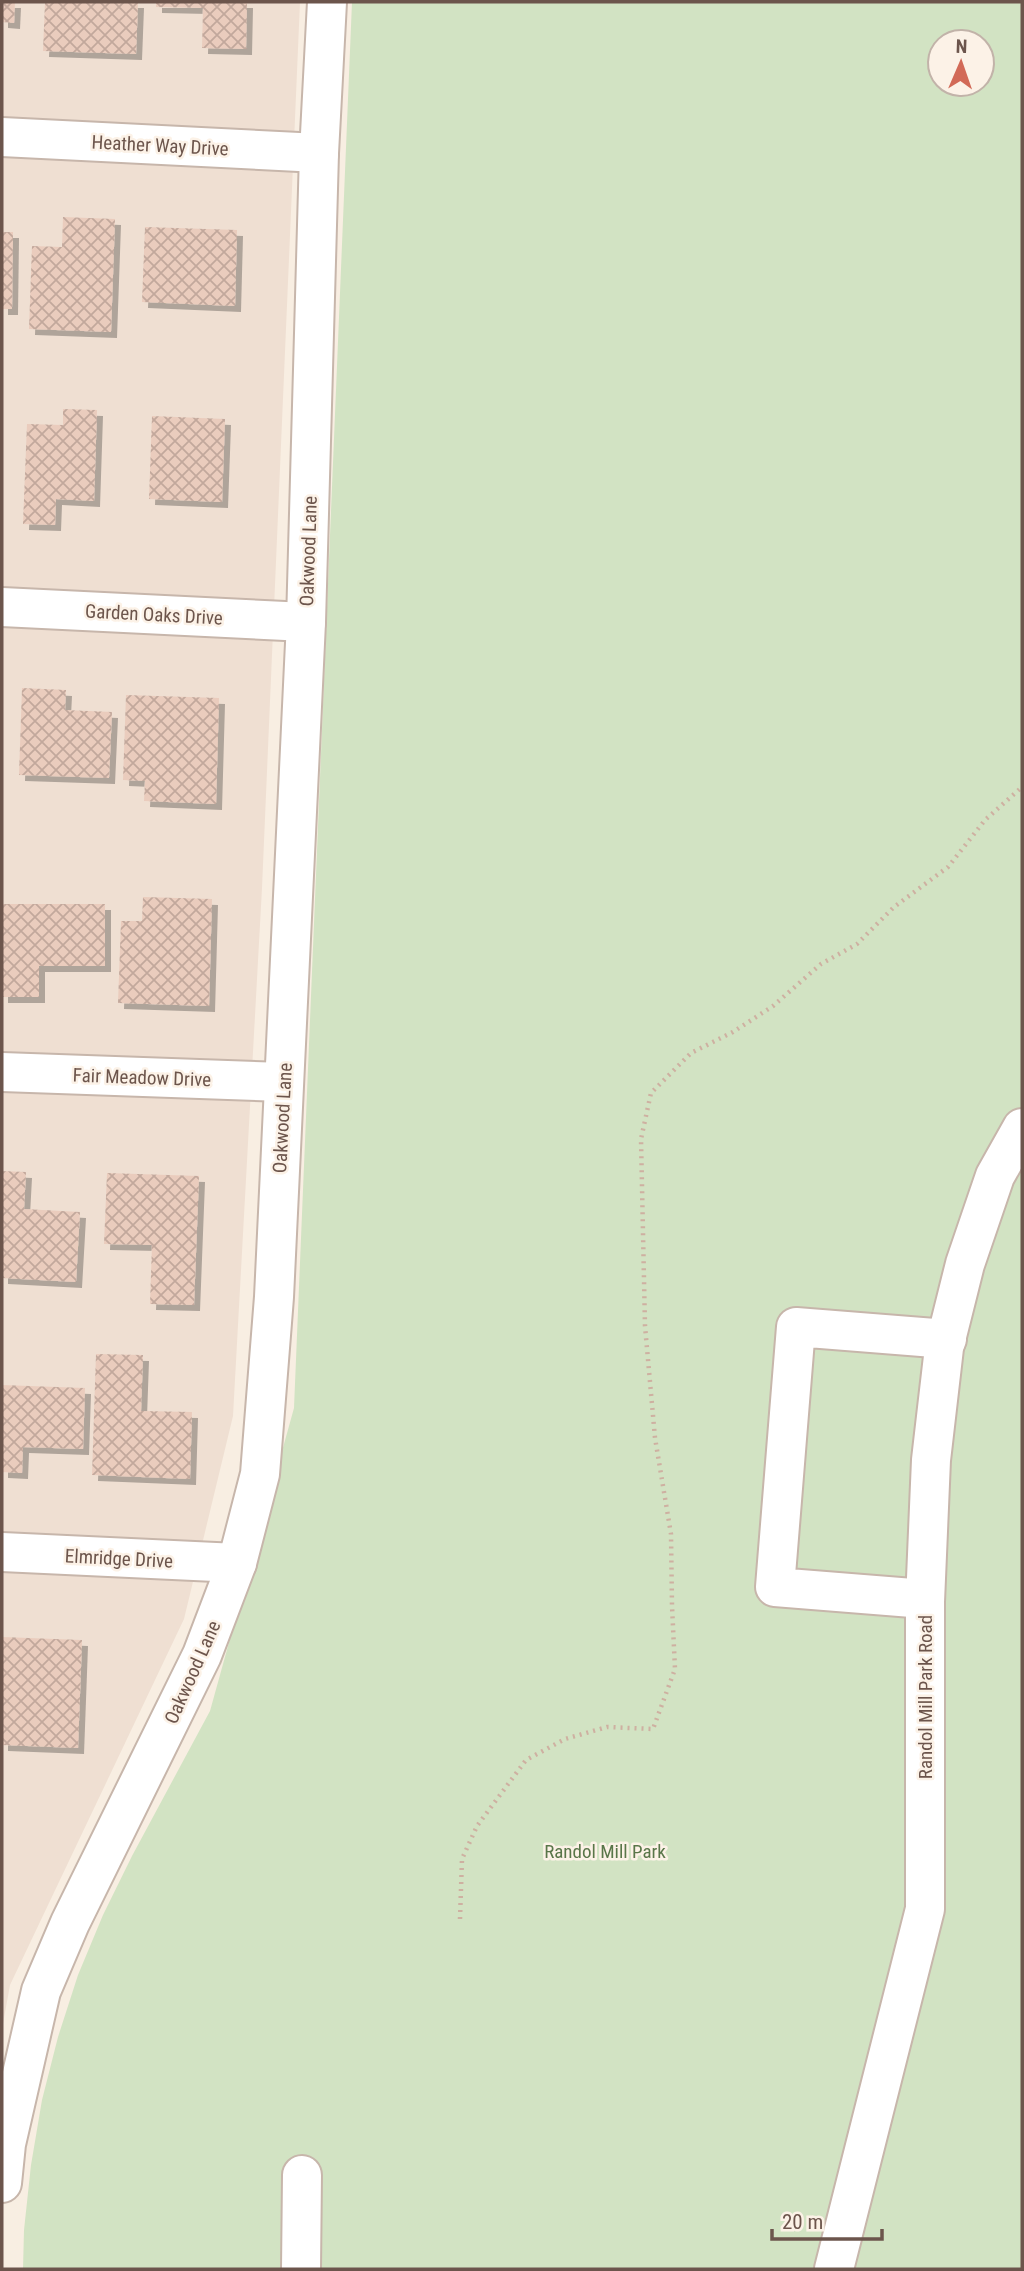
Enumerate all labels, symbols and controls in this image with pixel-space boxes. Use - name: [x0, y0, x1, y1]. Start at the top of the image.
- north arrow: [926, 28, 996, 98]
- text: N: [955, 35, 968, 58]
- street label: Heather Way Drive: [91, 130, 229, 161]
- street label: Oakwood Lane: [295, 495, 322, 607]
- street label: Garden Oaks Drive: [85, 599, 223, 630]
- street label: Oakwood Lane: [268, 1062, 297, 1174]
- street label: Fair Meadow Drive: [72, 1064, 212, 1091]
- street label: Elmridge Drive: [64, 1544, 174, 1573]
- street label: Randol Mill Park Road: [914, 1615, 937, 1779]
- street label: Oakwood Lane: [159, 1617, 225, 1727]
- park label: Randol Mill Park: [544, 1840, 666, 1863]
- scale bar: [772, 2198, 882, 2242]
- text: 20 m: [782, 2210, 823, 2234]

